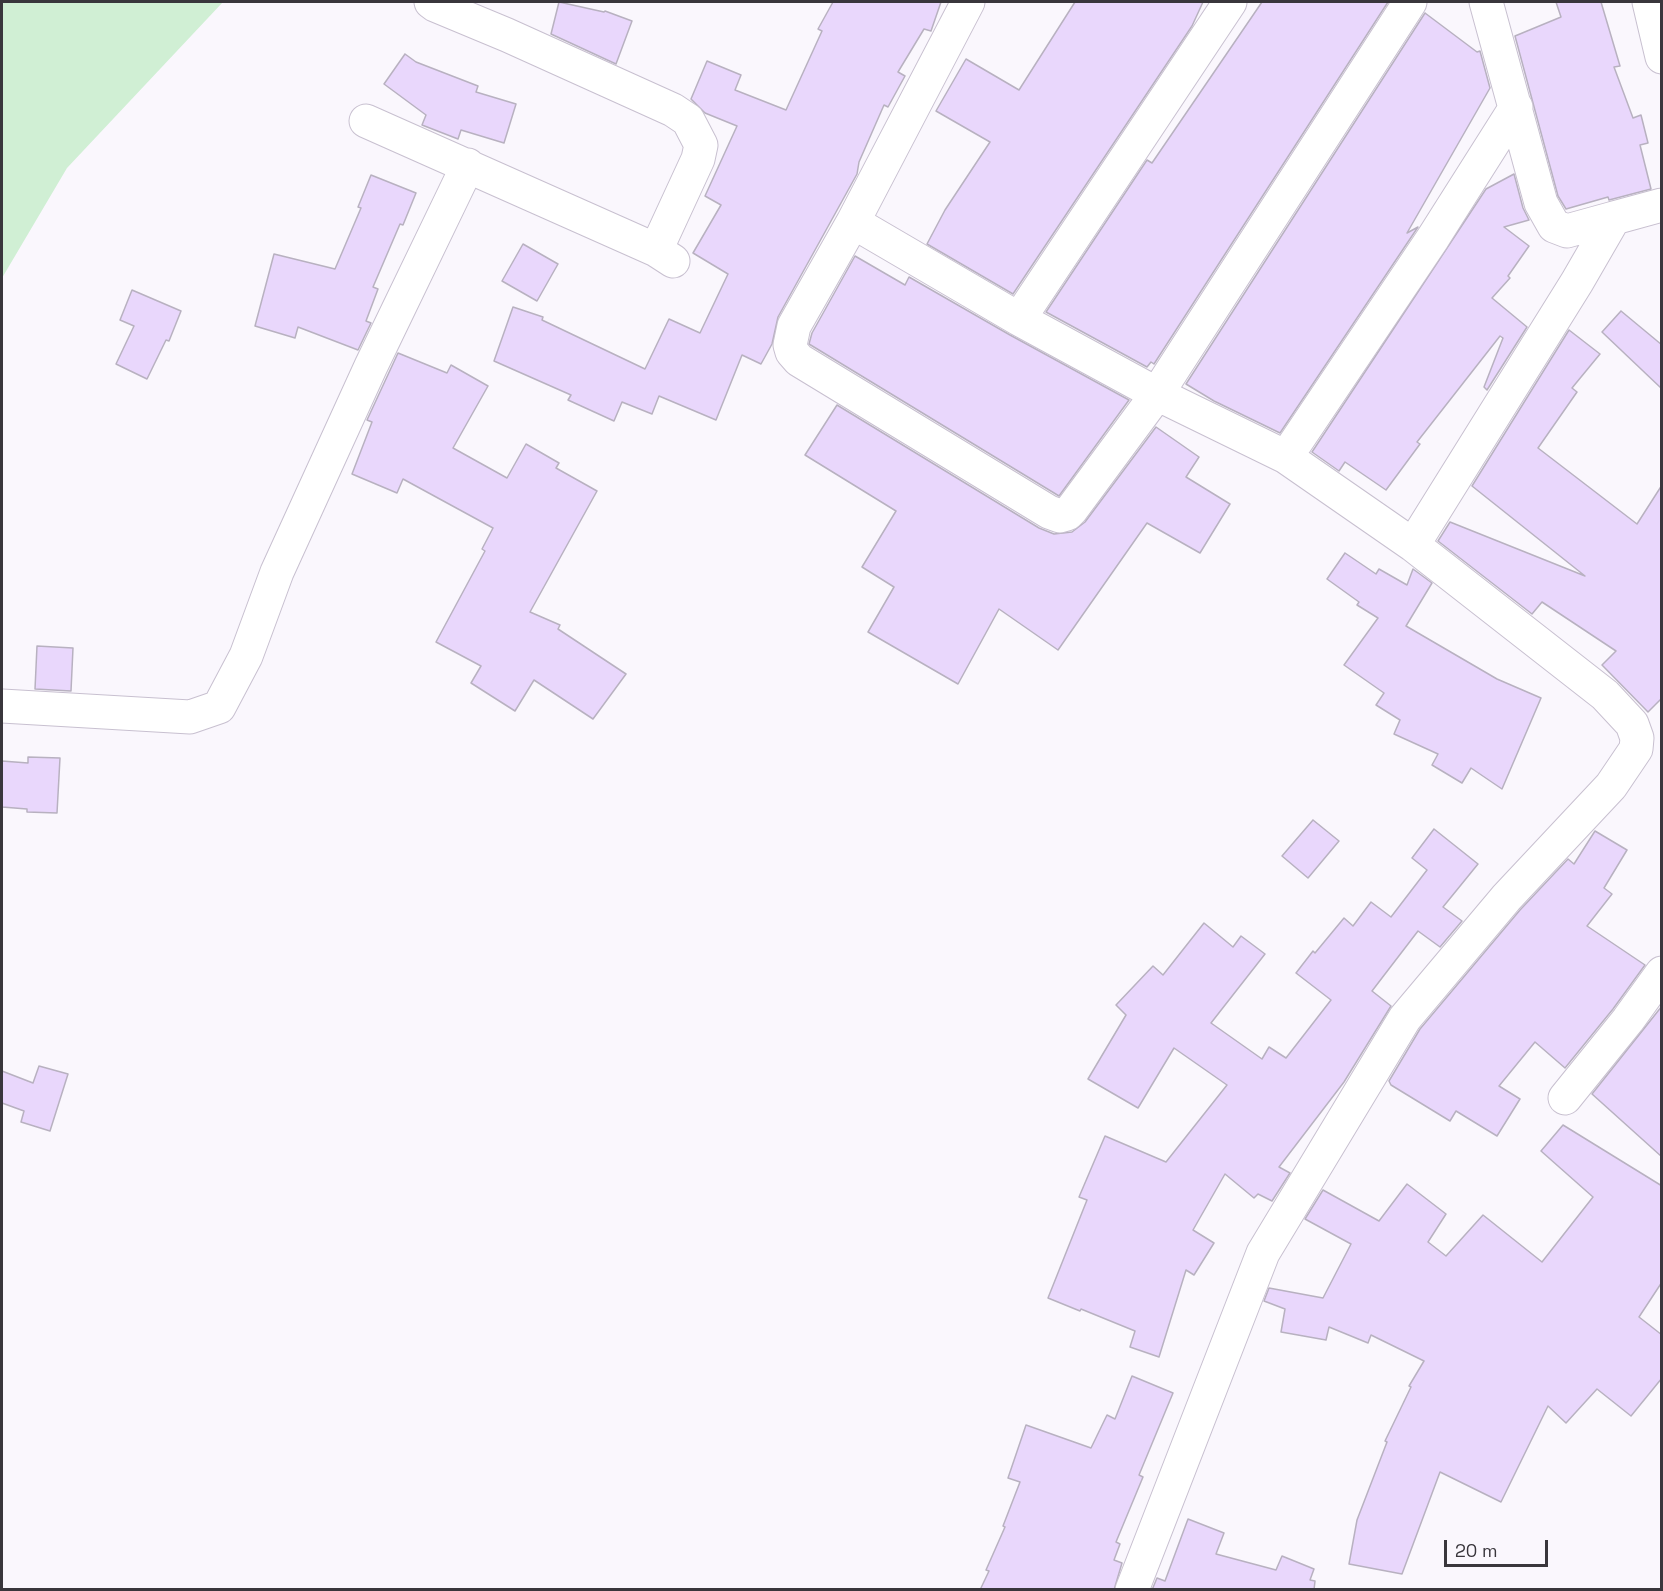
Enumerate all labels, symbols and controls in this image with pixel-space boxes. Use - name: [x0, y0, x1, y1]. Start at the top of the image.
- scale bar: [1447, 1528, 1550, 1566]
- text: 20 m: [1455, 1539, 1498, 1562]

